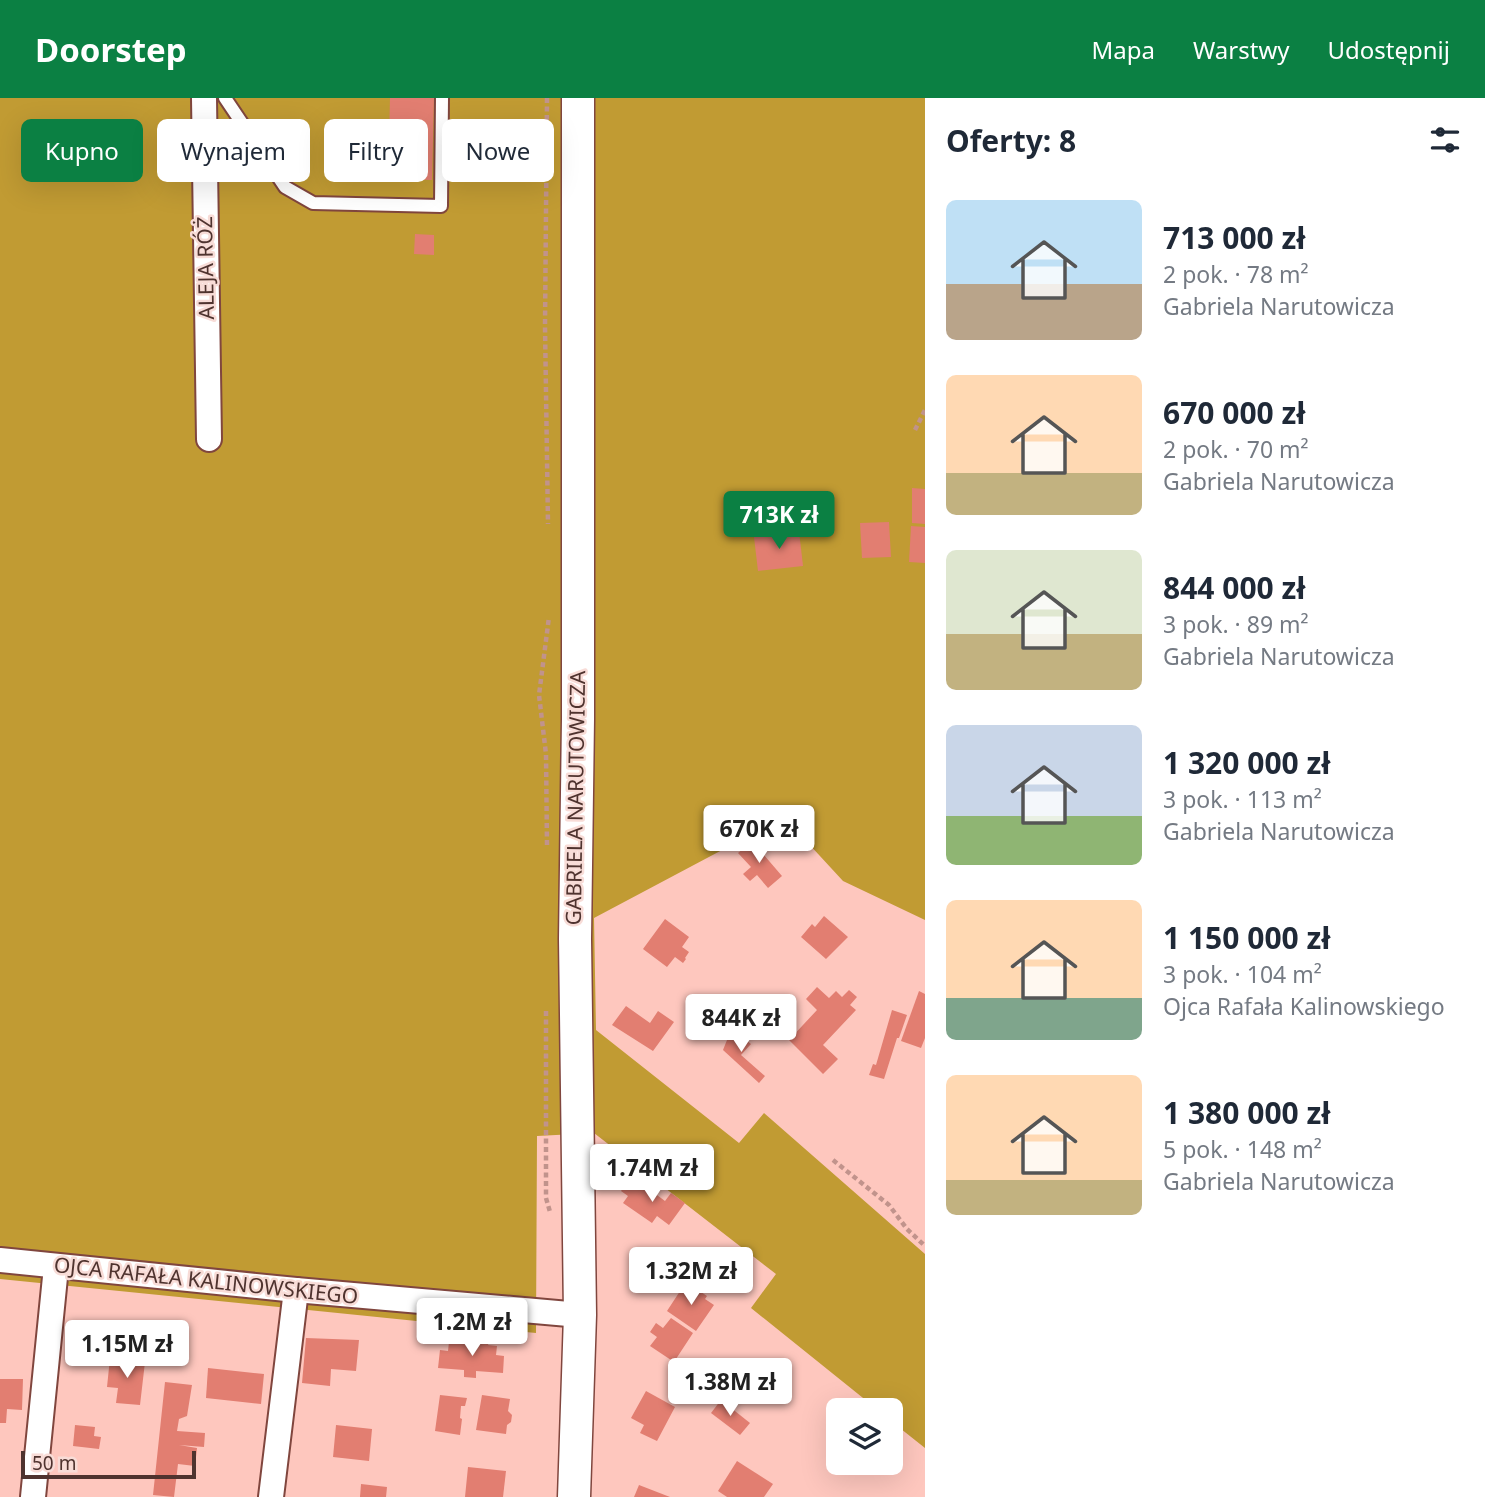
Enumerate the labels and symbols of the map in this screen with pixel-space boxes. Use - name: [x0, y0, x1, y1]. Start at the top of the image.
- street label: ALEJA RÓŻ: [190, 216, 220, 320]
- pin: 713K zł: [714, 491, 844, 551]
- street label: GABRIELA NARUTOWICZA: [559, 670, 591, 926]
- pin: 670K zł: [694, 806, 824, 865]
- pin: 844K zł: [676, 995, 806, 1054]
- pin: 1.74M zł: [580, 1144, 724, 1204]
- pin: 1.32M zł: [619, 1248, 763, 1307]
- street label: OJCA RAFAŁA KALINOWSKIEGO: [53, 1250, 360, 1310]
- pin: 1.2M zł: [407, 1298, 537, 1358]
- pin: 1.15M zł: [55, 1320, 199, 1380]
- pin: 1.38M zł: [658, 1358, 802, 1418]
- scale bar: [21, 1448, 196, 1480]

